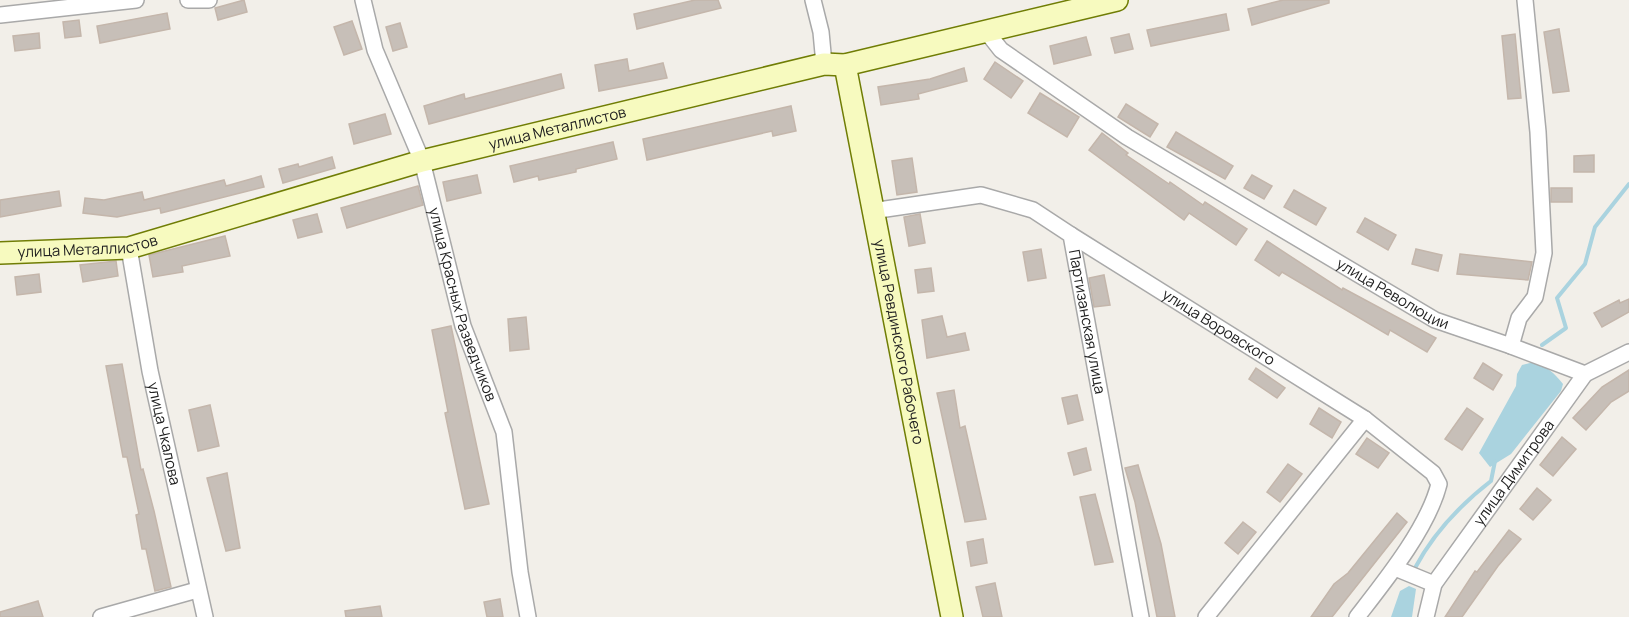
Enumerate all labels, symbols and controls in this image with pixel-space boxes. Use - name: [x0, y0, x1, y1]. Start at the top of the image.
- street label: улица Металлистов: [486, 101, 628, 155]
- street label: улица Красных Разведчиков: [424, 205, 502, 404]
- street label: улица Металлистов: [17, 229, 160, 262]
- street label: улица Ревдинского Рабочего: [869, 237, 929, 446]
- street label: Партизанская улица: [1064, 248, 1111, 396]
- street label: улица Революции: [1333, 253, 1452, 334]
- street label: улица Воровского: [1158, 284, 1279, 370]
- street label: улица Чкалова: [143, 380, 186, 487]
- street label: улица Димитрова: [1468, 415, 1559, 530]

